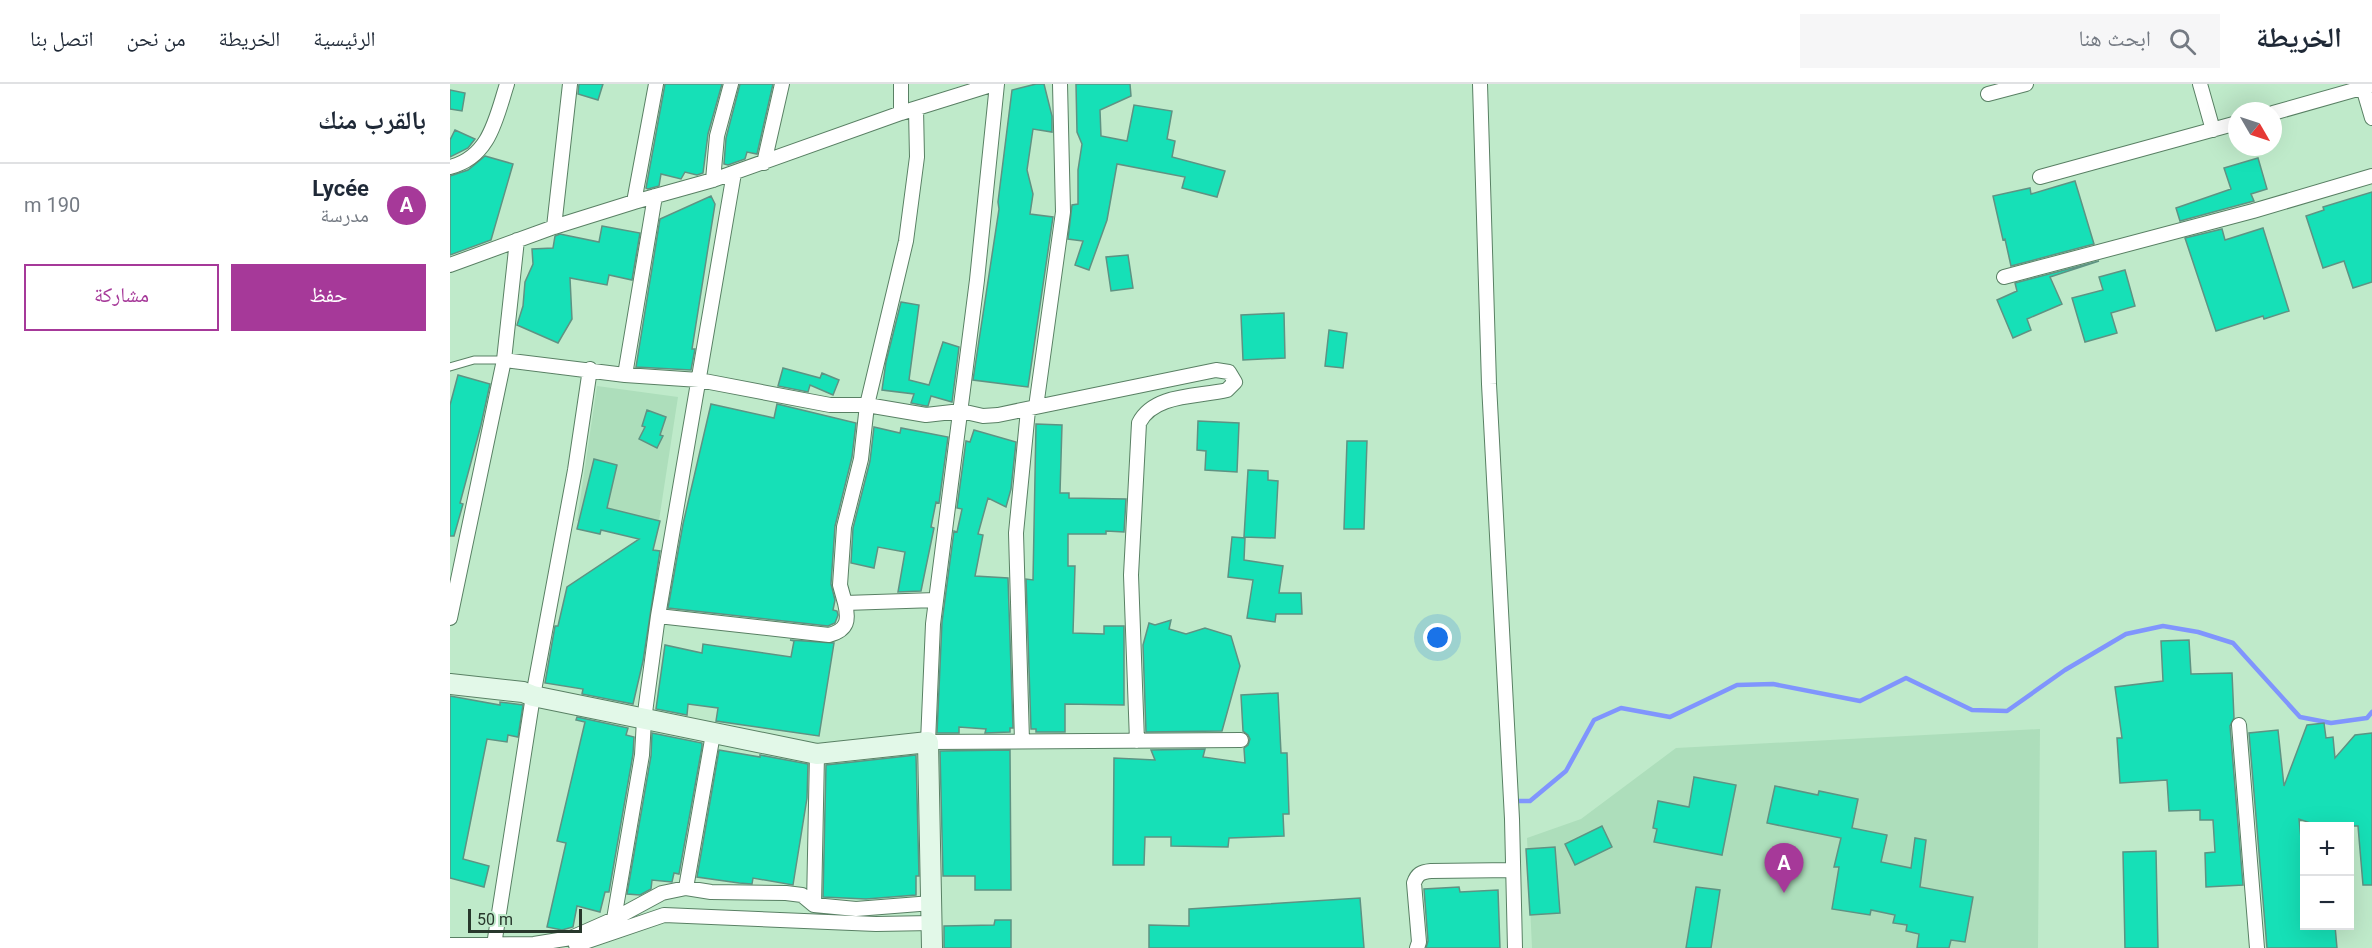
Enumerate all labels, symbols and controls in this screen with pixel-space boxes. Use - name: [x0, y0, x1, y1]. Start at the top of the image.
- search box: [1800, 14, 2220, 68]
- text: الخريطة: [2256, 21, 2342, 54]
- icon: search: [2166, 25, 2199, 58]
- text: ابحث هنا: [2079, 26, 2151, 51]
- text: اتصل بنا: [30, 27, 93, 51]
- text: من نحن: [126, 27, 186, 51]
- text: الخريطة: [219, 27, 280, 51]
- text: الرئيسية: [313, 27, 376, 51]
- north arrow: [2228, 102, 2282, 156]
- text: بالقرب منك: [318, 105, 426, 135]
- text: Lycée: [312, 176, 369, 201]
- text: 190 m: [24, 193, 80, 217]
- text: A: [400, 193, 413, 217]
- text: مدرسة: [320, 203, 369, 227]
- button: مشاركة: [24, 264, 219, 331]
- button: حفظ: [231, 264, 426, 331]
- your location: [1423, 623, 1452, 652]
- map controls: [2300, 822, 2354, 930]
- button: +: [2300, 822, 2354, 876]
- pin: A: [1764, 844, 1804, 893]
- button: −: [2300, 876, 2354, 930]
- scale bar: [468, 906, 582, 934]
- text: 50 m: [477, 910, 513, 929]

